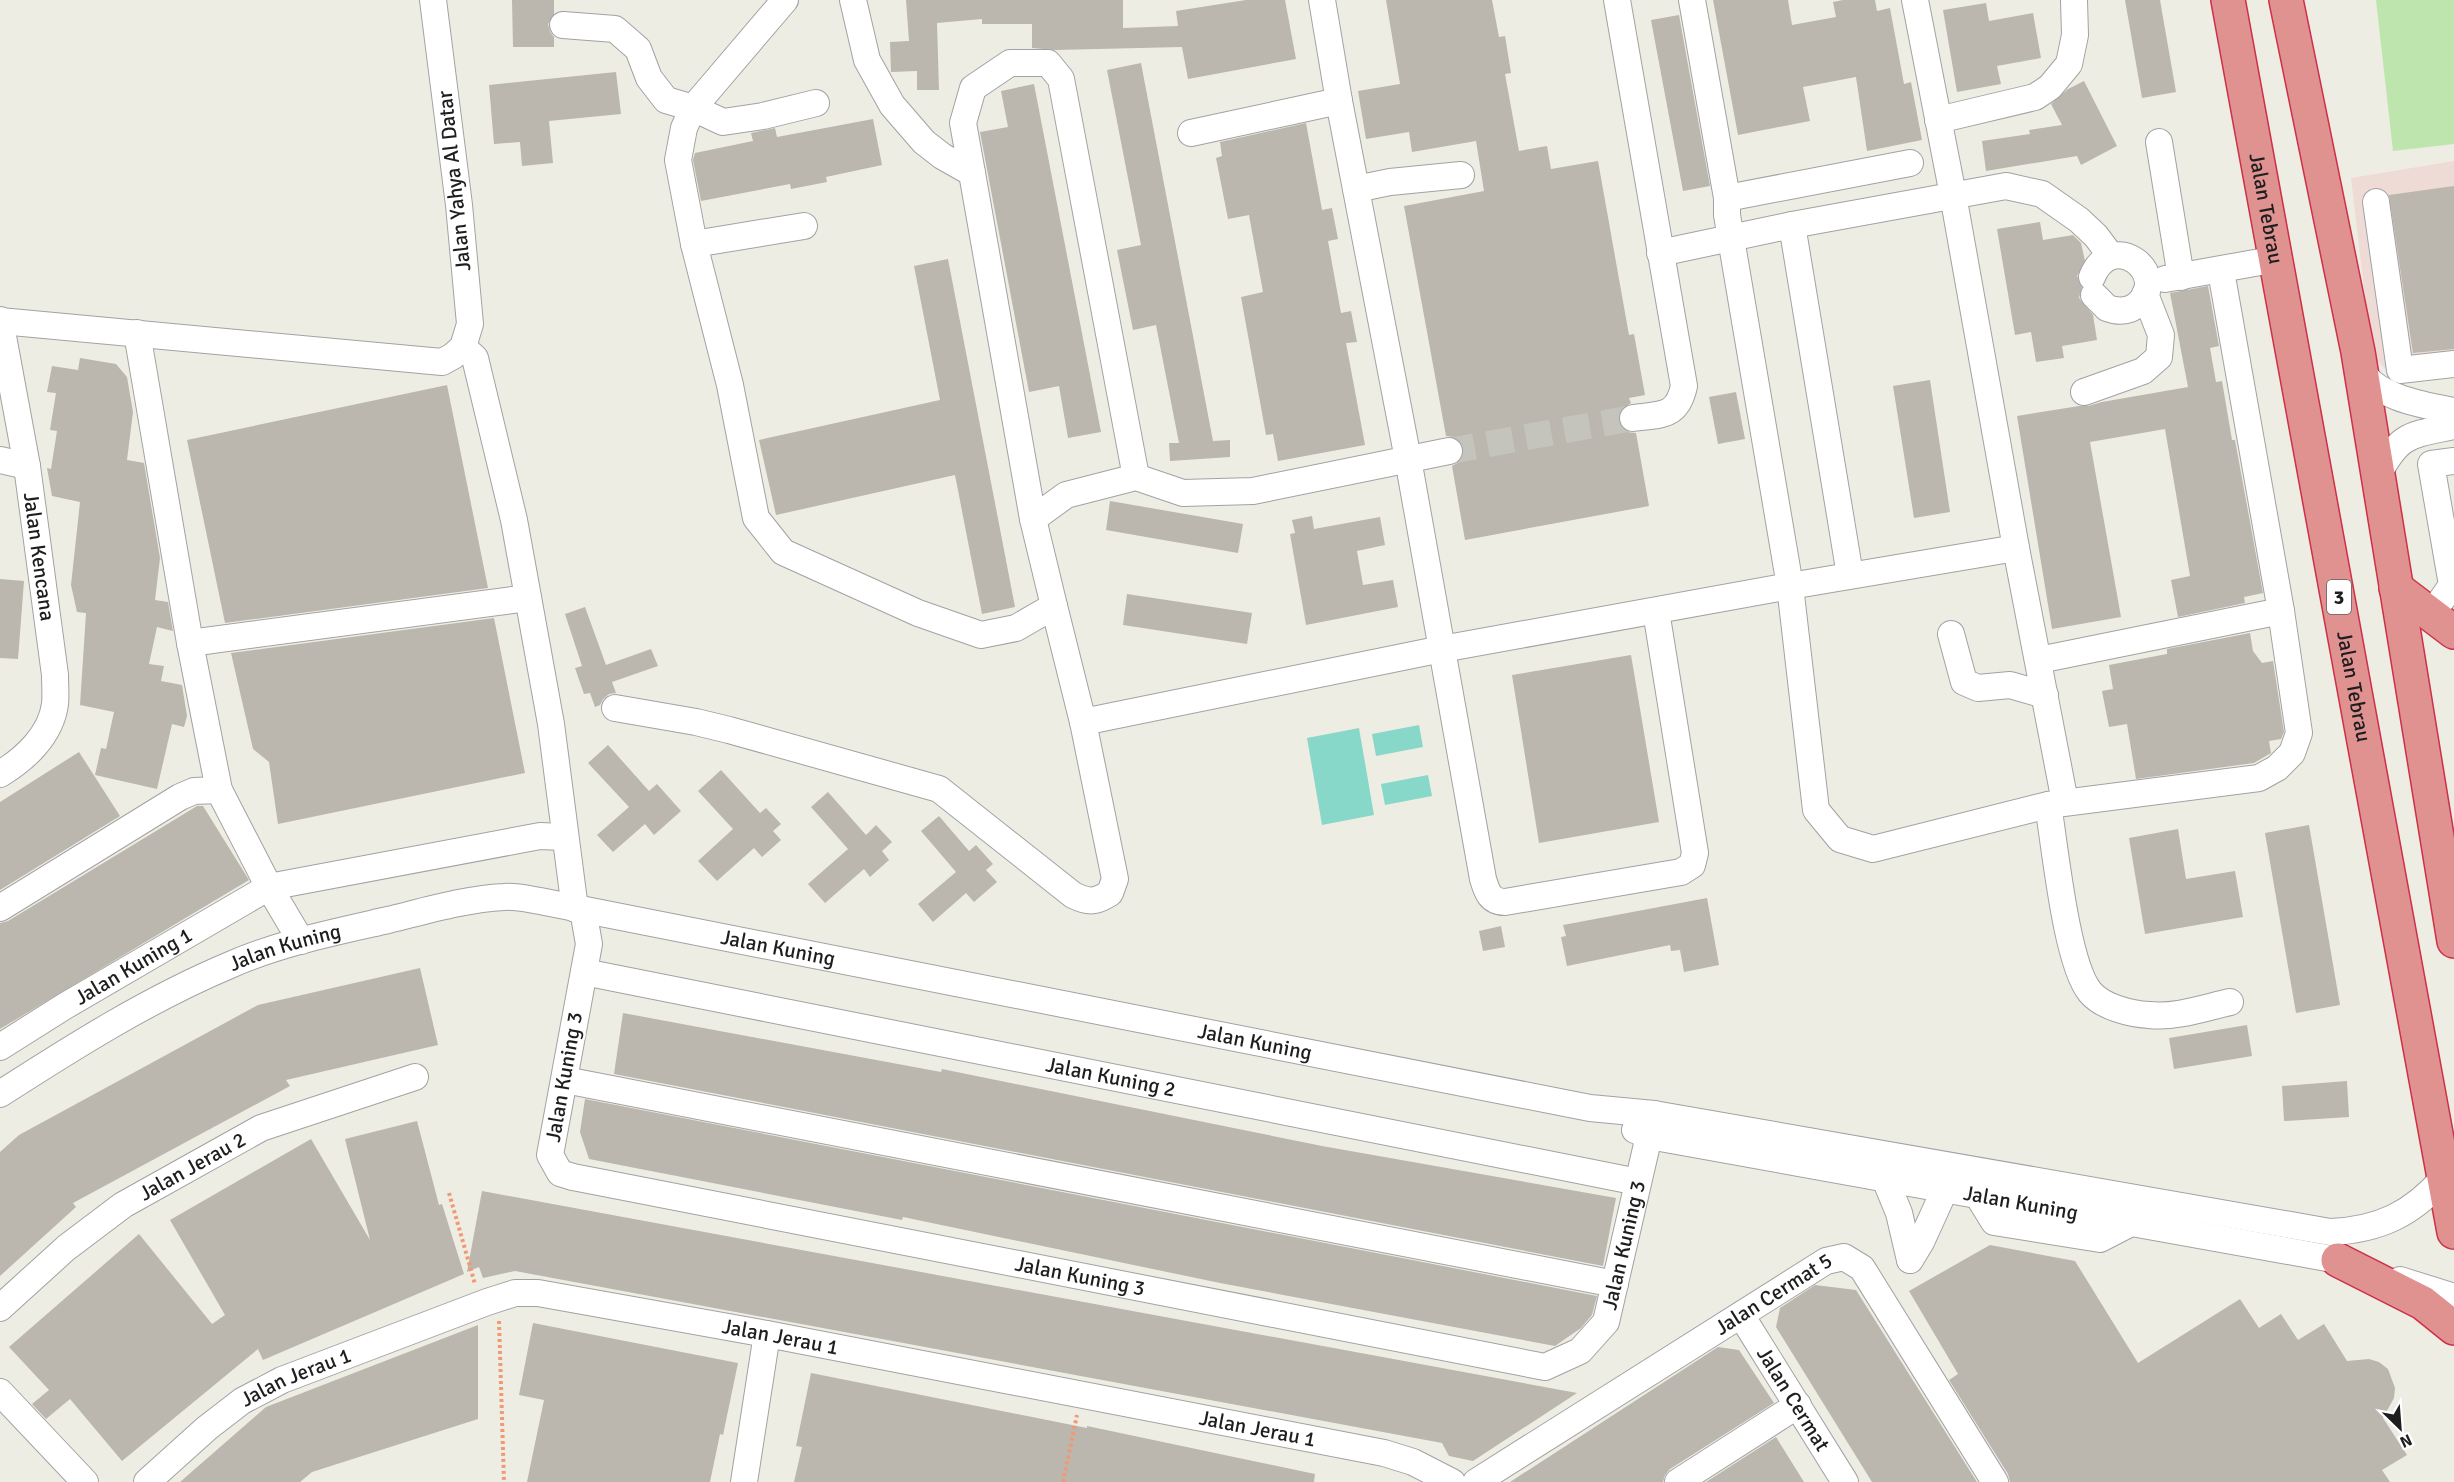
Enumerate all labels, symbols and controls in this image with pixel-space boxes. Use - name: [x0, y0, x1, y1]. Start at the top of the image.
- street label: Jalan Yahya Al Datar: [432, 89, 476, 273]
- street label: Jalan Tebrau: [2243, 151, 2289, 266]
- street label: Jalan Kencana: [18, 491, 61, 623]
- road number: 3: [2327, 580, 2351, 614]
- street label: Jalan Tebrau: [2331, 629, 2377, 744]
- street label: Jalan Kuning: [225, 918, 344, 977]
- street label: Jalan Kuning 1: [70, 922, 197, 1011]
- street label: Jalan Kuning: [719, 924, 837, 972]
- street label: Jalan Kuning 3: [540, 1010, 588, 1144]
- street label: Jalan Kuning: [1196, 1018, 1314, 1066]
- street label: Jalan Kuning 2: [1043, 1051, 1178, 1103]
- street label: Jalan Jerau 2: [134, 1126, 250, 1206]
- street label: Jalan Kuning 3: [1596, 1178, 1651, 1312]
- street label: Jalan Kuning: [1961, 1180, 2080, 1226]
- street label: Jalan Cermat 5: [1710, 1247, 1837, 1341]
- street label: Jalan Kuning 3: [1013, 1251, 1147, 1302]
- street label: Jalan Jerau 1: [720, 1313, 841, 1361]
- street label: Jalan Jerau 1: [236, 1342, 355, 1413]
- street label: Jalan Cermat: [1751, 1342, 1836, 1456]
- north arrow: [2370, 1398, 2430, 1458]
- street label: Jalan Jerau 1: [1197, 1405, 1318, 1453]
- text: N: [2397, 1429, 2415, 1452]

